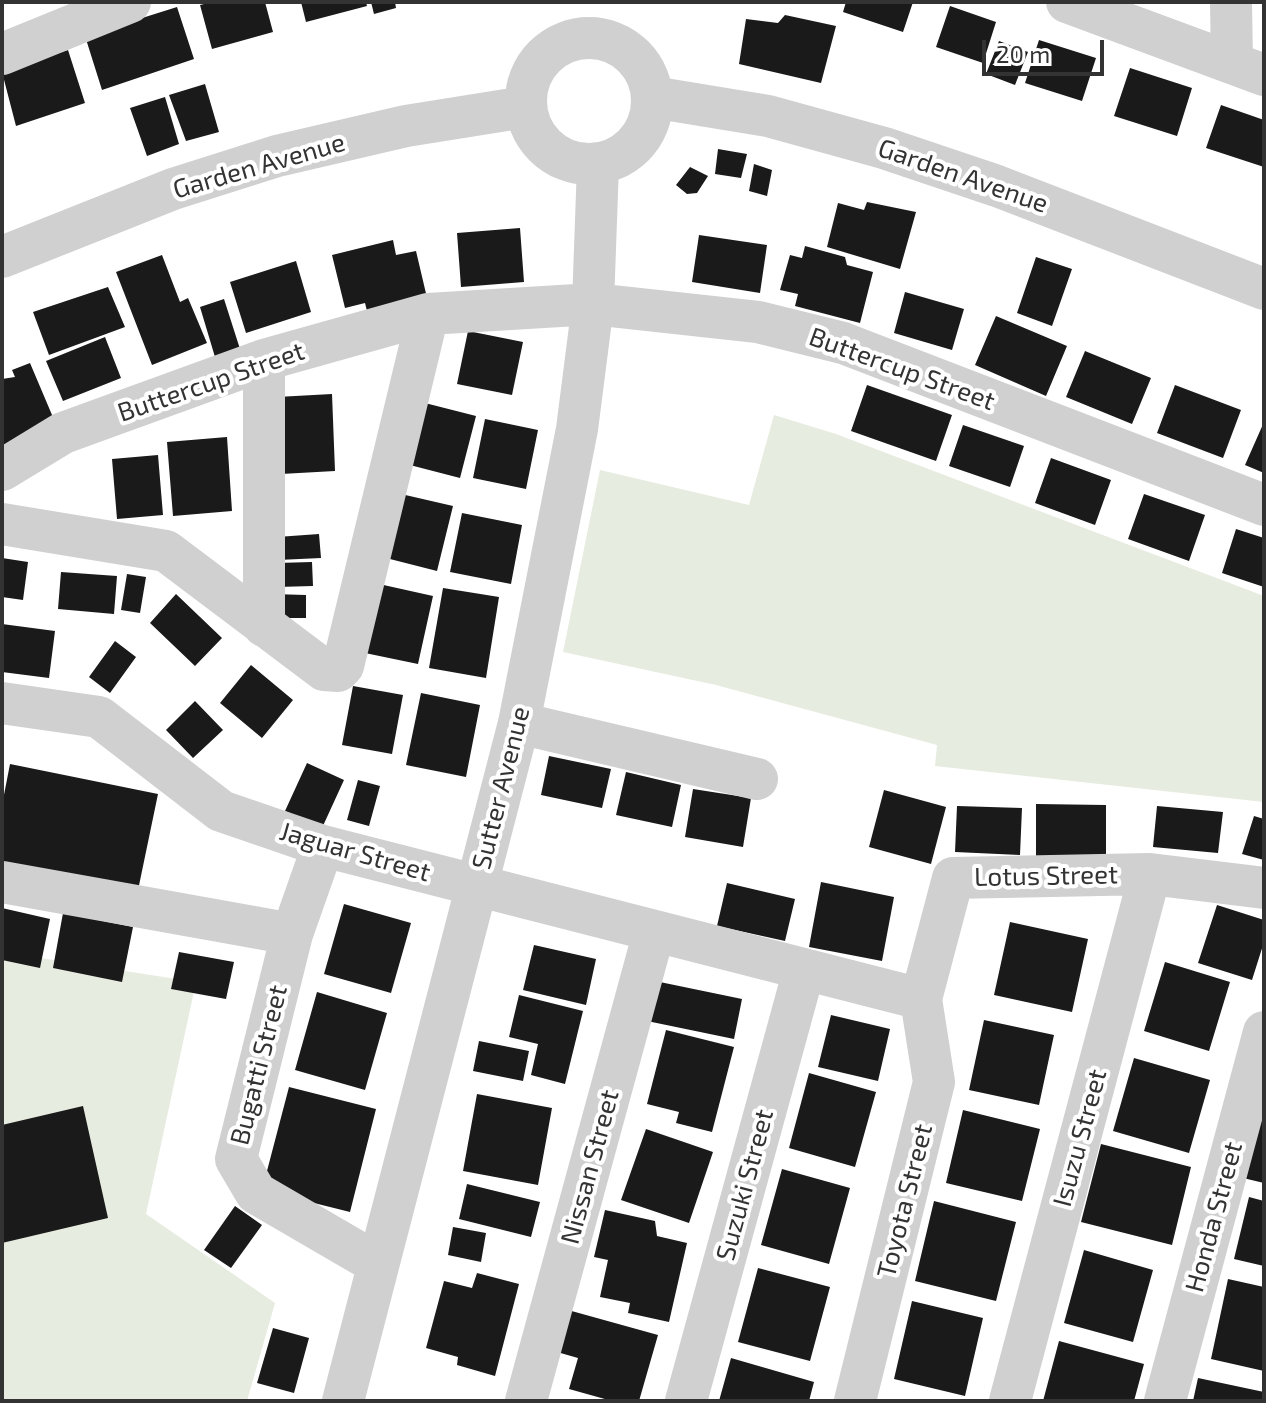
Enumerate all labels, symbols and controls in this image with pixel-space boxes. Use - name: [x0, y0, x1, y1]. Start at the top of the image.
- scale bar: [986, 24, 1108, 74]
- text: 20 m: [996, 39, 1050, 68]
- street label: Garden Avenue: [169, 127, 349, 205]
- street label: Garden Avenue: [874, 132, 1052, 220]
- street label: Buttercup Street: [805, 321, 999, 417]
- street label: Buttercup Street: [114, 335, 308, 429]
- street label: Sutter Avenue: [466, 703, 536, 873]
- street label: Jaguar Street: [276, 816, 434, 888]
- street label: Lotus Street: [974, 859, 1118, 893]
- street label: Bugatti Street: [224, 982, 294, 1148]
- street label: Isuzu Street: [1047, 1066, 1113, 1210]
- street label: Nissan Street: [554, 1086, 626, 1248]
- street label: Suzuki Street: [710, 1106, 780, 1264]
- street label: Toyota Street: [871, 1121, 939, 1281]
- street label: Honda Street: [1179, 1138, 1249, 1296]

